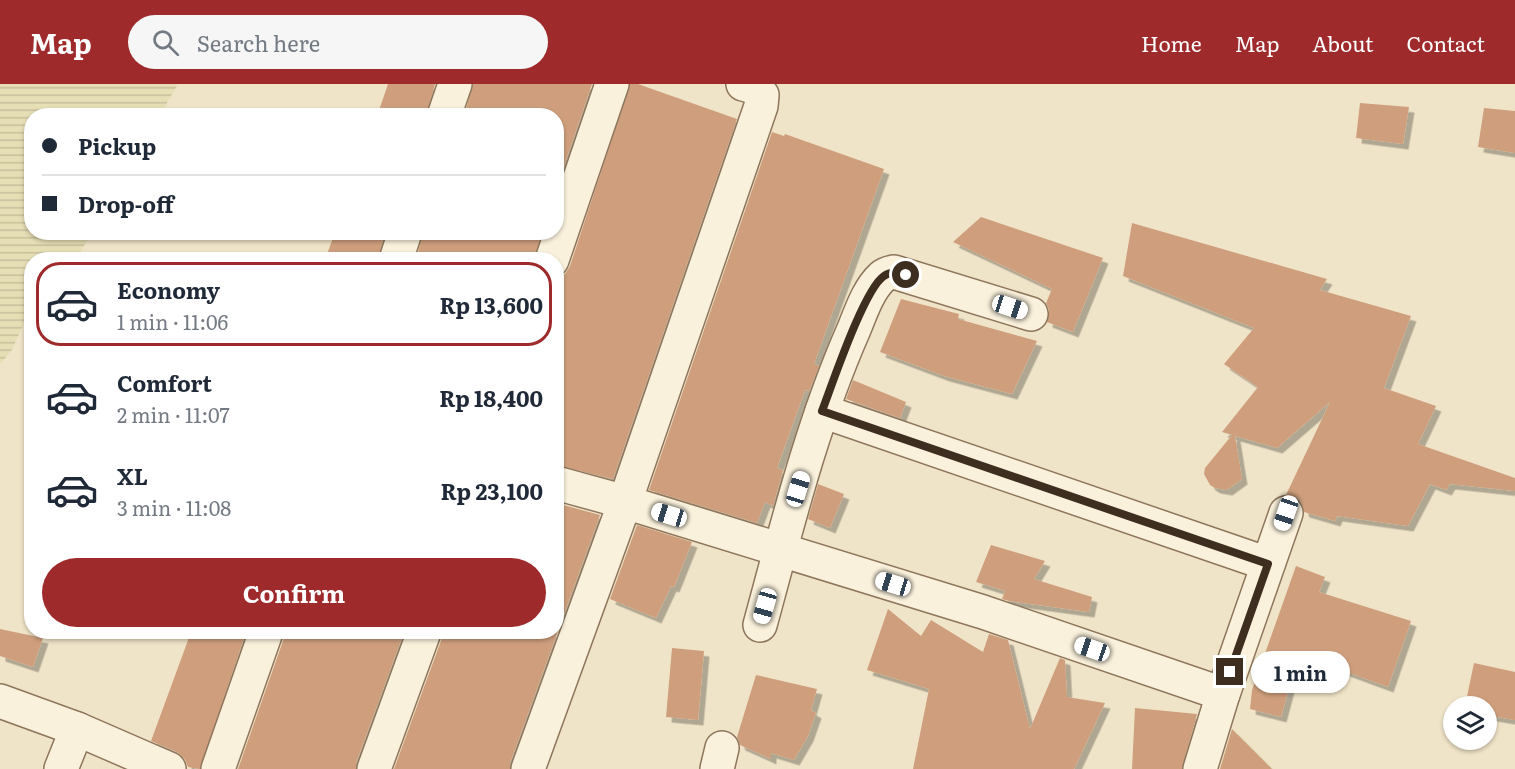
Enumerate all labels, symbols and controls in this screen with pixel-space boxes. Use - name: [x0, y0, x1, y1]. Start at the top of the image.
- search box: [128, 15, 548, 69]
- text: Map: [30, 21, 92, 63]
- icon: search: [149, 26, 182, 59]
- text: Search here: [197, 26, 320, 59]
- text: Home: [1141, 27, 1202, 58]
- text: Map: [1235, 27, 1279, 58]
- text: About: [1312, 27, 1374, 58]
- text: Contact: [1407, 27, 1485, 58]
- text: Pickup: [78, 129, 156, 162]
- text: Drop-off: [78, 187, 174, 220]
- route start: [892, 261, 919, 288]
- text: Economy: [117, 273, 220, 306]
- icon: car: [45, 277, 99, 331]
- text: Rp 13,600: [440, 288, 543, 321]
- car: [990, 293, 1030, 321]
- text: 1 min · 11:06: [117, 306, 228, 336]
- text: Comfort: [117, 366, 212, 399]
- icon: car: [45, 370, 99, 424]
- text: Rp 18,400: [439, 381, 543, 414]
- text: 2 min · 11:07: [117, 399, 230, 429]
- text: XL: [117, 459, 148, 492]
- icon: car: [45, 463, 99, 517]
- car: [784, 469, 812, 509]
- text: Rp 23,100: [441, 474, 543, 507]
- text: 3 min · 11:08: [117, 492, 231, 522]
- car: [1272, 493, 1300, 533]
- car: [649, 501, 689, 529]
- button: Confirm: [42, 558, 546, 627]
- car: [873, 570, 913, 598]
- car: [751, 586, 779, 626]
- car: [1072, 635, 1112, 663]
- callout: 1 min: [1251, 651, 1350, 693]
- text: 1 min: [1274, 657, 1327, 687]
- route end: [1216, 658, 1243, 685]
- map controls: [1443, 696, 1497, 750]
- button: layers: [1443, 696, 1497, 750]

